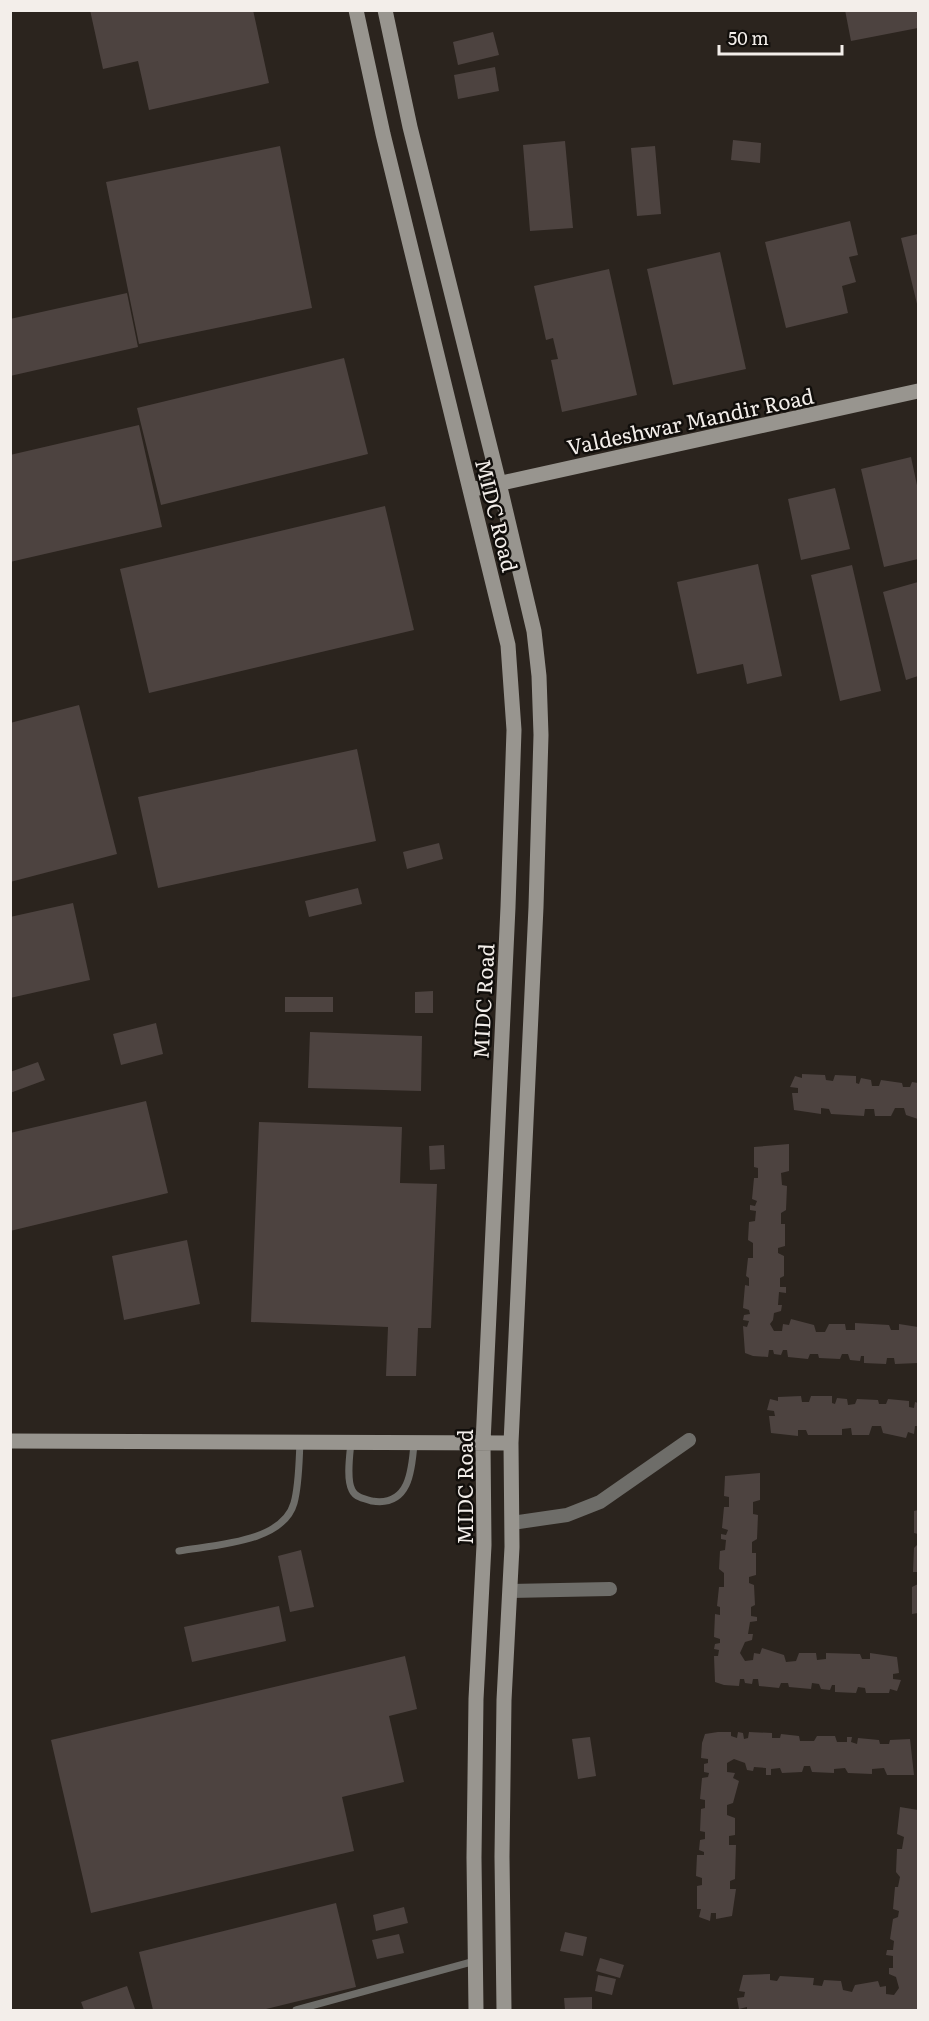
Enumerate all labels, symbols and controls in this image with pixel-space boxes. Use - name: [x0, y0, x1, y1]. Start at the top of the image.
- scale bar: [719, 18, 842, 56]
- text: 50 m: [728, 24, 769, 51]
- street label: Valdeshwar Mandir Road: [564, 379, 816, 461]
- street label: MIDC Road: [469, 455, 527, 575]
- street label: MIDC Road: [463, 942, 501, 1060]
- street label: MIDC Road: [448, 1429, 479, 1545]

